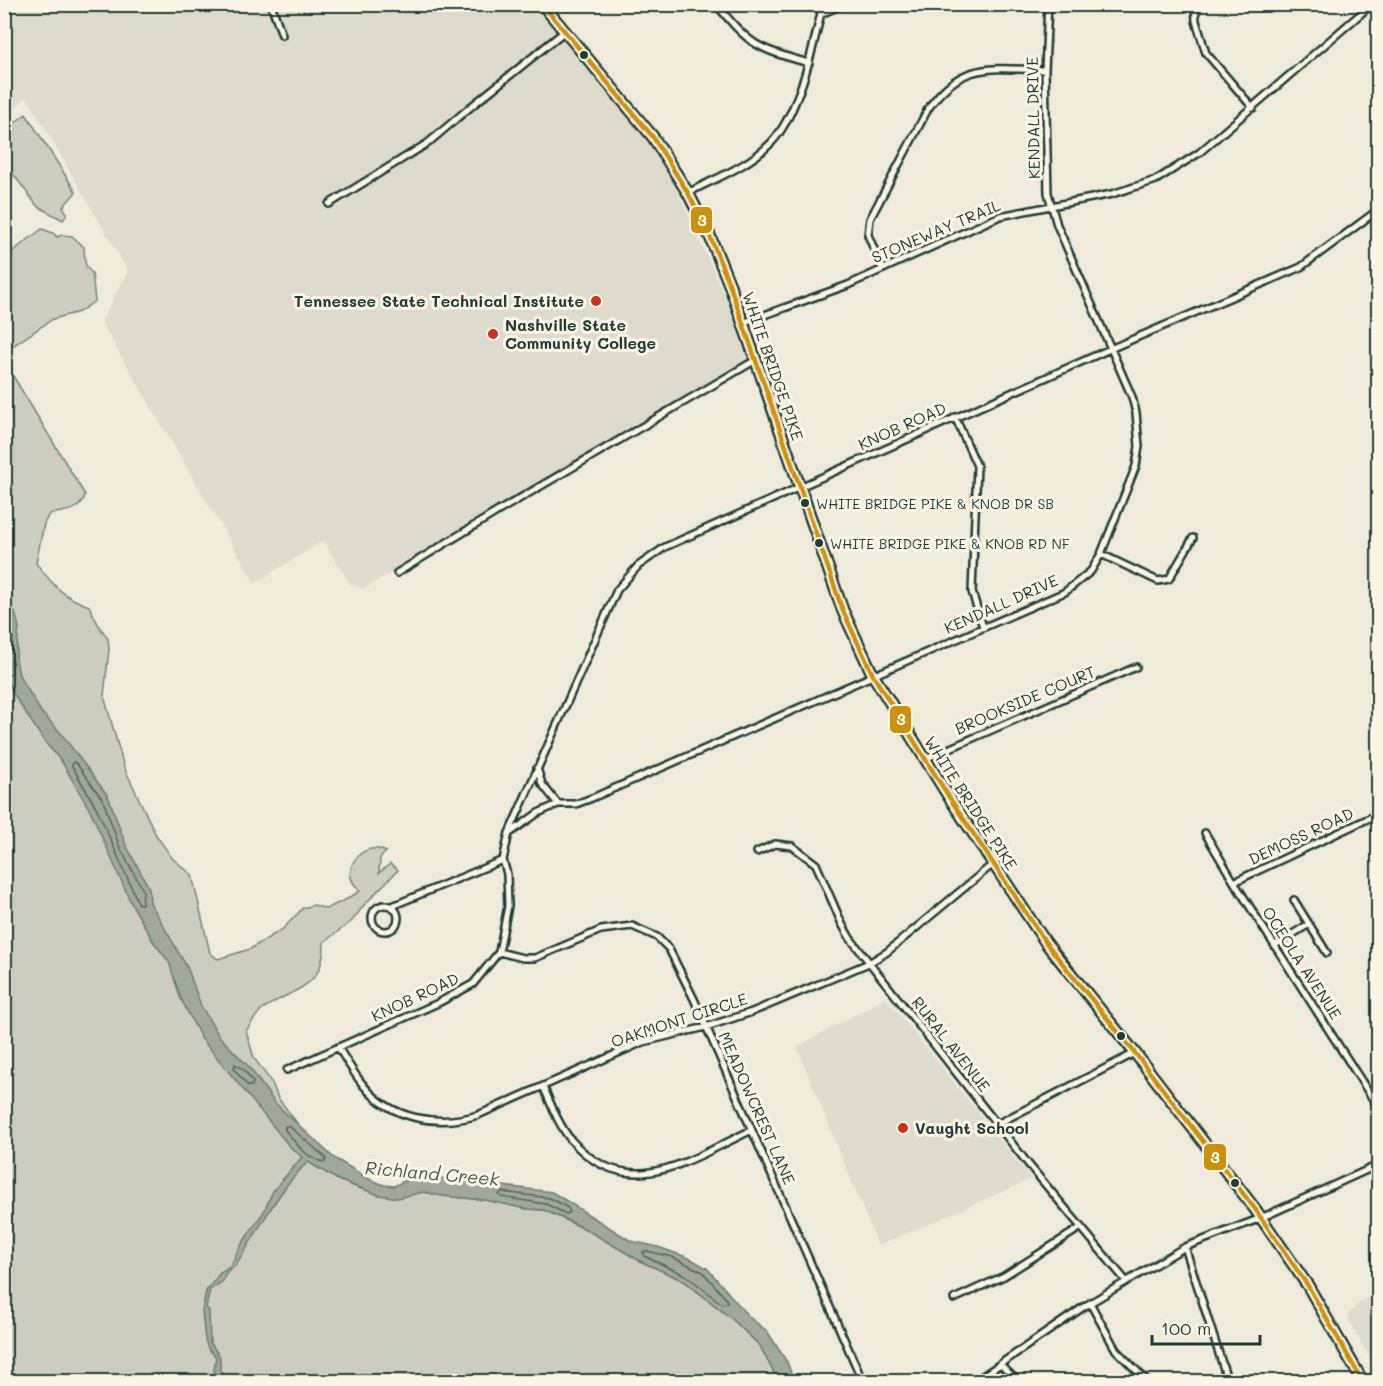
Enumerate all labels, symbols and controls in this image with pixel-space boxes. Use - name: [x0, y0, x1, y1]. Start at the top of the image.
- unlabelled marker: [578, 49, 590, 61]
- street label: KENDALL DRIVE: [1021, 57, 1044, 179]
- street label: STONEWAY TRAIL: [868, 194, 1004, 267]
- line badge: 3: [690, 206, 713, 234]
- text: 3: [697, 209, 707, 230]
- street label: WHITE BRIDGE PIKE: [738, 289, 809, 443]
- place label: Tennessee State Technical Institute: [294, 290, 584, 311]
- marker: Tennessee State Technical Institute: [589, 294, 603, 308]
- place label: Nashville State Community College: [505, 314, 656, 353]
- marker: Nashville State Community College: [486, 327, 500, 341]
- street label: KNOB ROAD: [854, 397, 949, 454]
- place label: WHITE BRIDGE PIKE & KNOB DR SB: [816, 494, 1054, 513]
- marker: WHITE BRIDGE PIKE & KNOB DR SB: [799, 497, 811, 509]
- place label: WHITE BRIDGE PIKE & KNOB RD NF: [830, 534, 1070, 553]
- marker: WHITE BRIDGE PIKE & KNOB RD NF: [813, 537, 825, 549]
- street label: KENDALL DRIVE: [941, 569, 1061, 638]
- street label: BROOKSIDE COURT: [951, 660, 1098, 739]
- line badge: 3: [889, 705, 912, 734]
- text: 3: [896, 708, 906, 729]
- street label: WHITE BRIDGE PIKE: [920, 732, 1023, 874]
- street label: DEMOSS ROAD: [1245, 802, 1357, 869]
- street label: OCEOLA AVENUE: [1258, 902, 1347, 1023]
- street label: KNOB ROAD: [368, 967, 462, 1026]
- street label: OAKMONT CIRCLE: [608, 988, 750, 1052]
- street label: RURAL AVENUE: [908, 992, 995, 1096]
- street label: MEADOWCREST LANE: [714, 1028, 801, 1187]
- unlabelled marker: [1115, 1030, 1127, 1042]
- place label: Vaught School: [915, 1117, 1029, 1138]
- marker: Vaught School: [896, 1121, 910, 1135]
- line badge: 3: [1203, 1143, 1227, 1171]
- text: 3: [1210, 1146, 1220, 1167]
- water label: Richland Creek: [364, 1155, 501, 1191]
- unlabelled marker: [1229, 1177, 1241, 1189]
- scale bar: [1152, 1308, 1260, 1346]
- text: 100 m: [1161, 1316, 1211, 1340]

